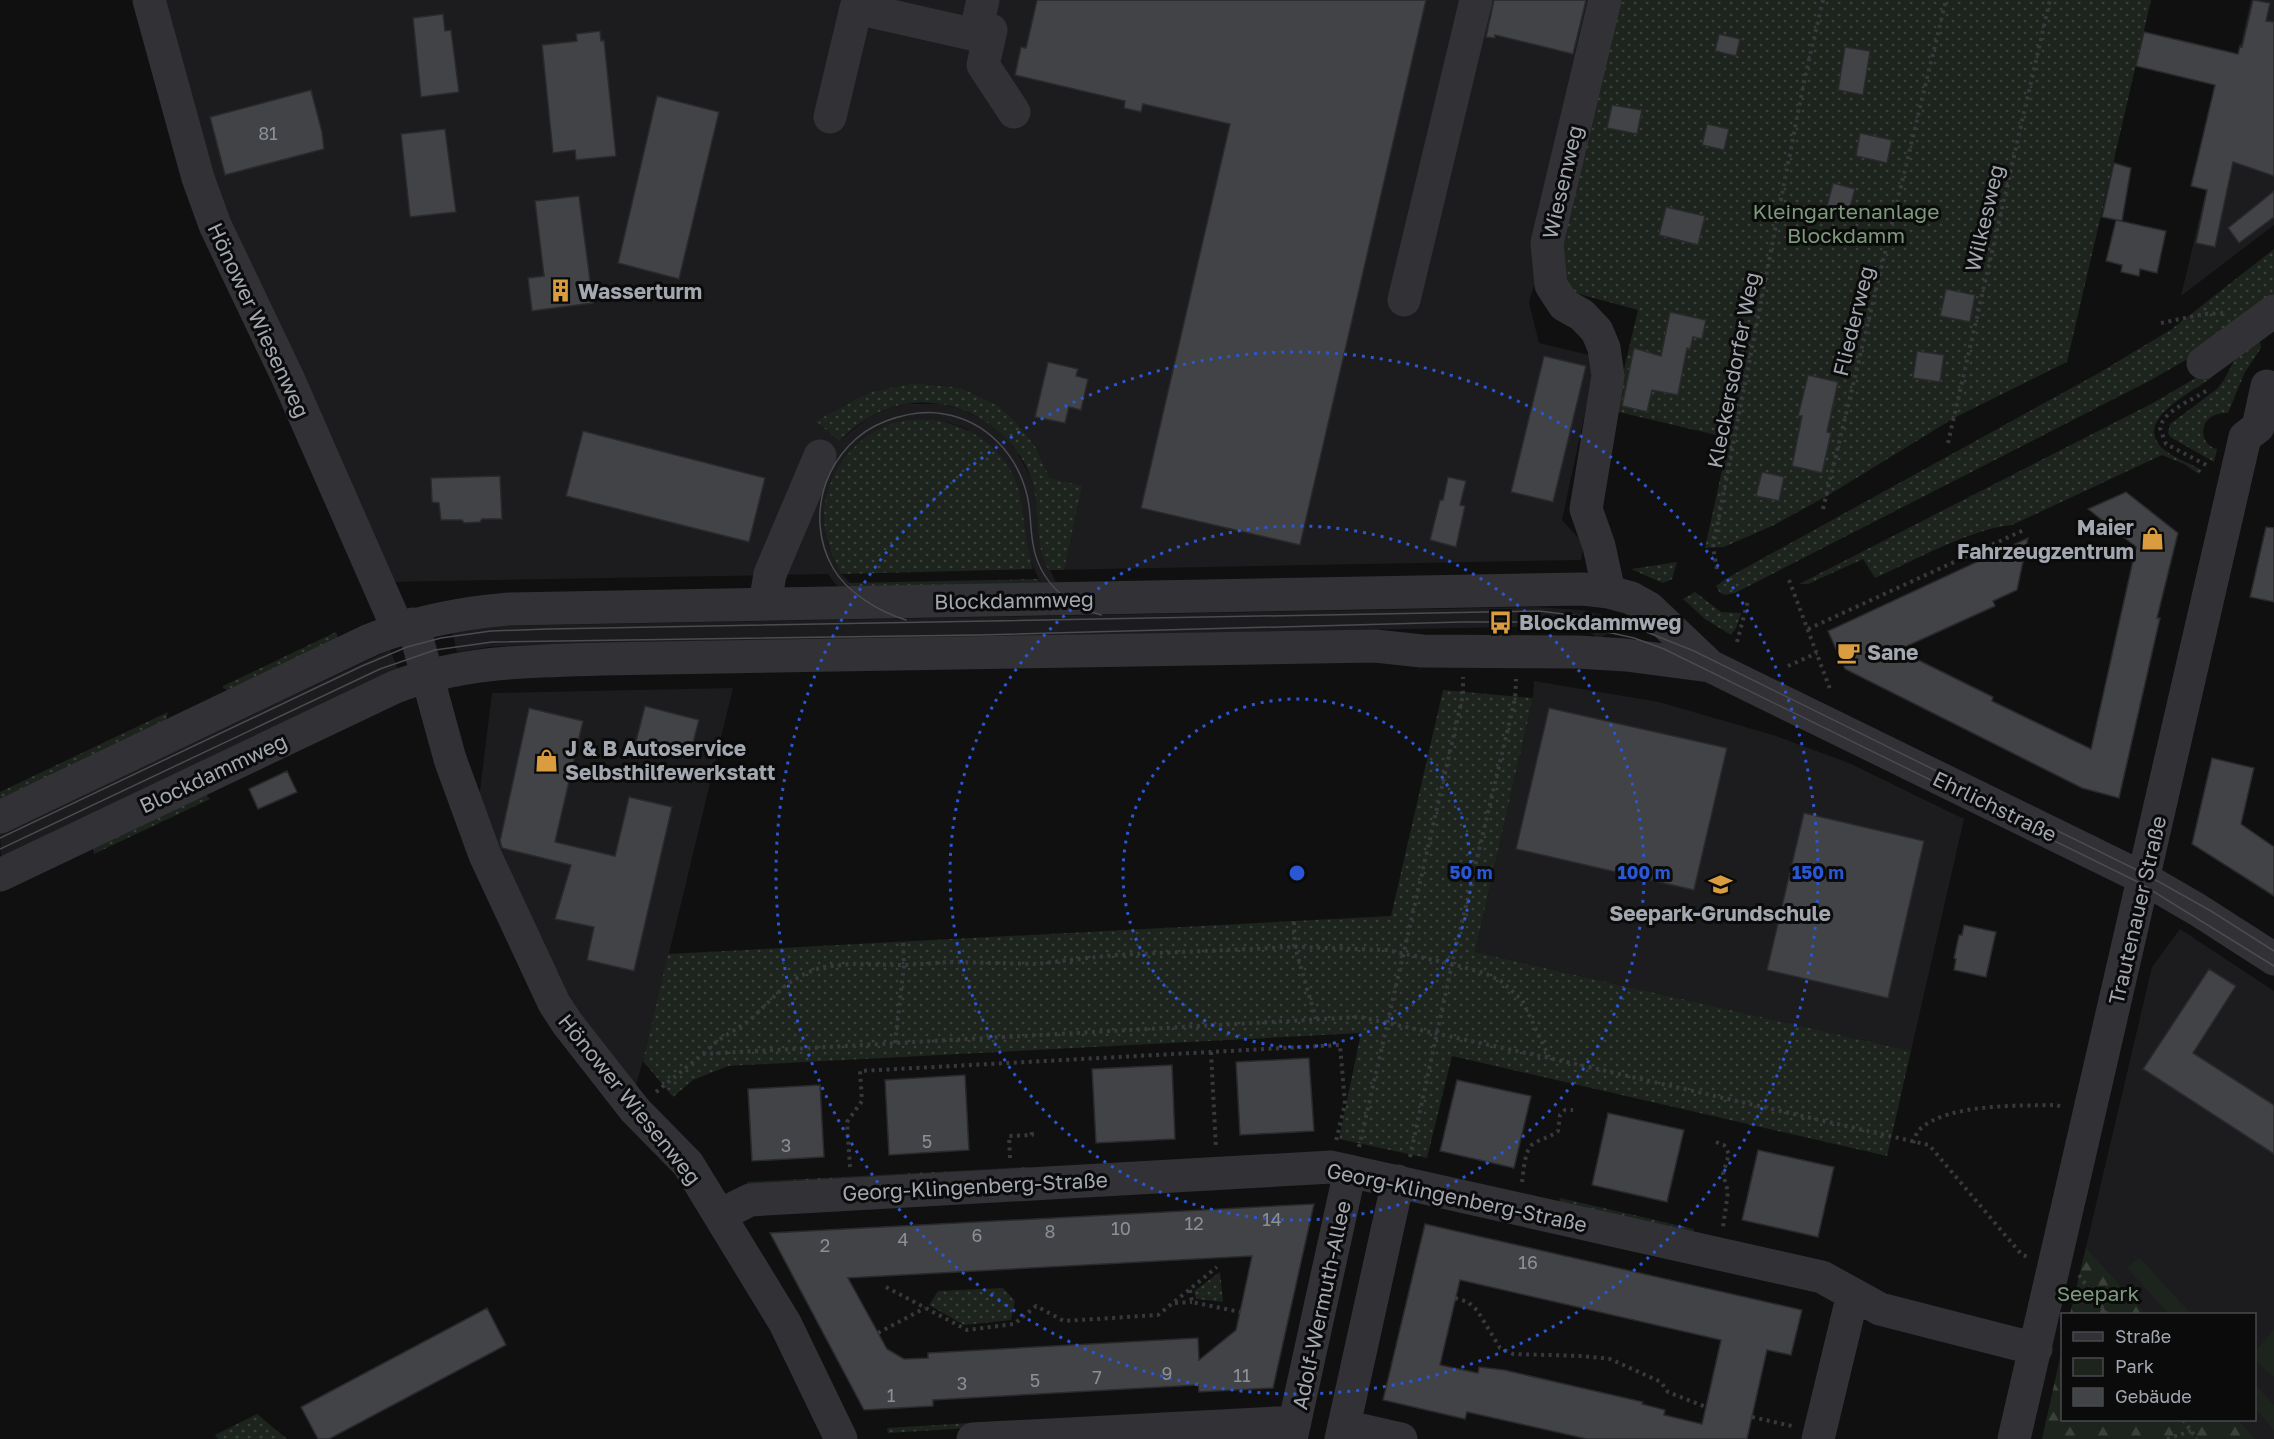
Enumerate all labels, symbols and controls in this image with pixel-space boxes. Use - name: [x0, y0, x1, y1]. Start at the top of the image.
- house number: 81: [258, 122, 278, 144]
- street label: Wiesenweg: [1536, 123, 1588, 241]
- street label: Wilkesweg: [1959, 162, 2009, 274]
- park label: Kleingartenanlage Blockdamm: [1753, 198, 1939, 248]
- street label: Hönower Wiesenweg: [202, 218, 316, 422]
- street label: Fliederweg: [1827, 263, 1879, 379]
- street label: Kleckersdorfer Weg: [1701, 270, 1765, 470]
- building icon: Wasserturm: [547, 278, 573, 304]
- place label: Wasserturm: [578, 278, 702, 304]
- place label: Maier Fahrzeugzentrum: [1957, 514, 2134, 564]
- shop icon: Maier Fahrzeugzentrum: [2139, 526, 2165, 552]
- street label: Blockdammweg: [934, 586, 1094, 614]
- bus stop icon: Blockdammweg: [1488, 609, 1514, 635]
- place label: Blockdammweg: [1519, 609, 1681, 635]
- cafe icon: Sane: [1836, 639, 1862, 665]
- place label: Sane: [1867, 639, 1918, 665]
- street label: Blockdammweg: [135, 727, 291, 819]
- place label: J & B Autoservice Selbsthilfewerkstatt: [565, 735, 775, 785]
- shop icon: J & B Autoservice Selbsthilfewerkstatt: [534, 747, 560, 773]
- street label: Ehrlichstraße: [1929, 765, 2061, 847]
- street label: Trautenauer Straße: [2103, 813, 2171, 1007]
- text: 50 m: [1450, 861, 1492, 883]
- text: 100 m: [1618, 861, 1670, 883]
- text: 150 m: [1792, 861, 1844, 883]
- centre of rings: [1287, 863, 1307, 883]
- school or university icon: Seepark-Grundschule: [1707, 872, 1733, 898]
- place label: Seepark-Grundschule: [1609, 900, 1831, 926]
- street label: Hönower Wiesenweg: [553, 1008, 707, 1190]
- house number: 5: [922, 1130, 932, 1152]
- house number: 3: [781, 1134, 791, 1156]
- street label: Georg-Klingenberg-Straße: [1324, 1157, 1590, 1237]
- street label: Georg-Klingenberg-Straße: [842, 1166, 1108, 1206]
- street label: Adolf-Wermuth-Allee: [1286, 1198, 1356, 1412]
- house number: 14: [1262, 1208, 1282, 1230]
- house number: 12: [1184, 1212, 1204, 1234]
- house number: 10: [1111, 1217, 1131, 1239]
- house number: 8: [1045, 1220, 1055, 1242]
- house number: 6: [972, 1224, 982, 1246]
- house number: 4: [898, 1228, 909, 1250]
- house number: 2: [820, 1234, 830, 1256]
- house number: 16: [1518, 1251, 1538, 1273]
- park label: Seepark: [2057, 1280, 2139, 1306]
- legend: [2061, 1313, 2256, 1421]
- text: Straße: [2115, 1325, 2171, 1347]
- text: Park: [2115, 1355, 2154, 1377]
- house number: 9: [1162, 1362, 1172, 1384]
- house number: 11: [1233, 1364, 1251, 1386]
- house number: 7: [1092, 1366, 1102, 1388]
- house number: 5: [1030, 1369, 1040, 1391]
- house number: 3: [957, 1372, 967, 1394]
- house number: 1: [887, 1384, 896, 1406]
- text: Gebäude: [2115, 1385, 2192, 1407]

